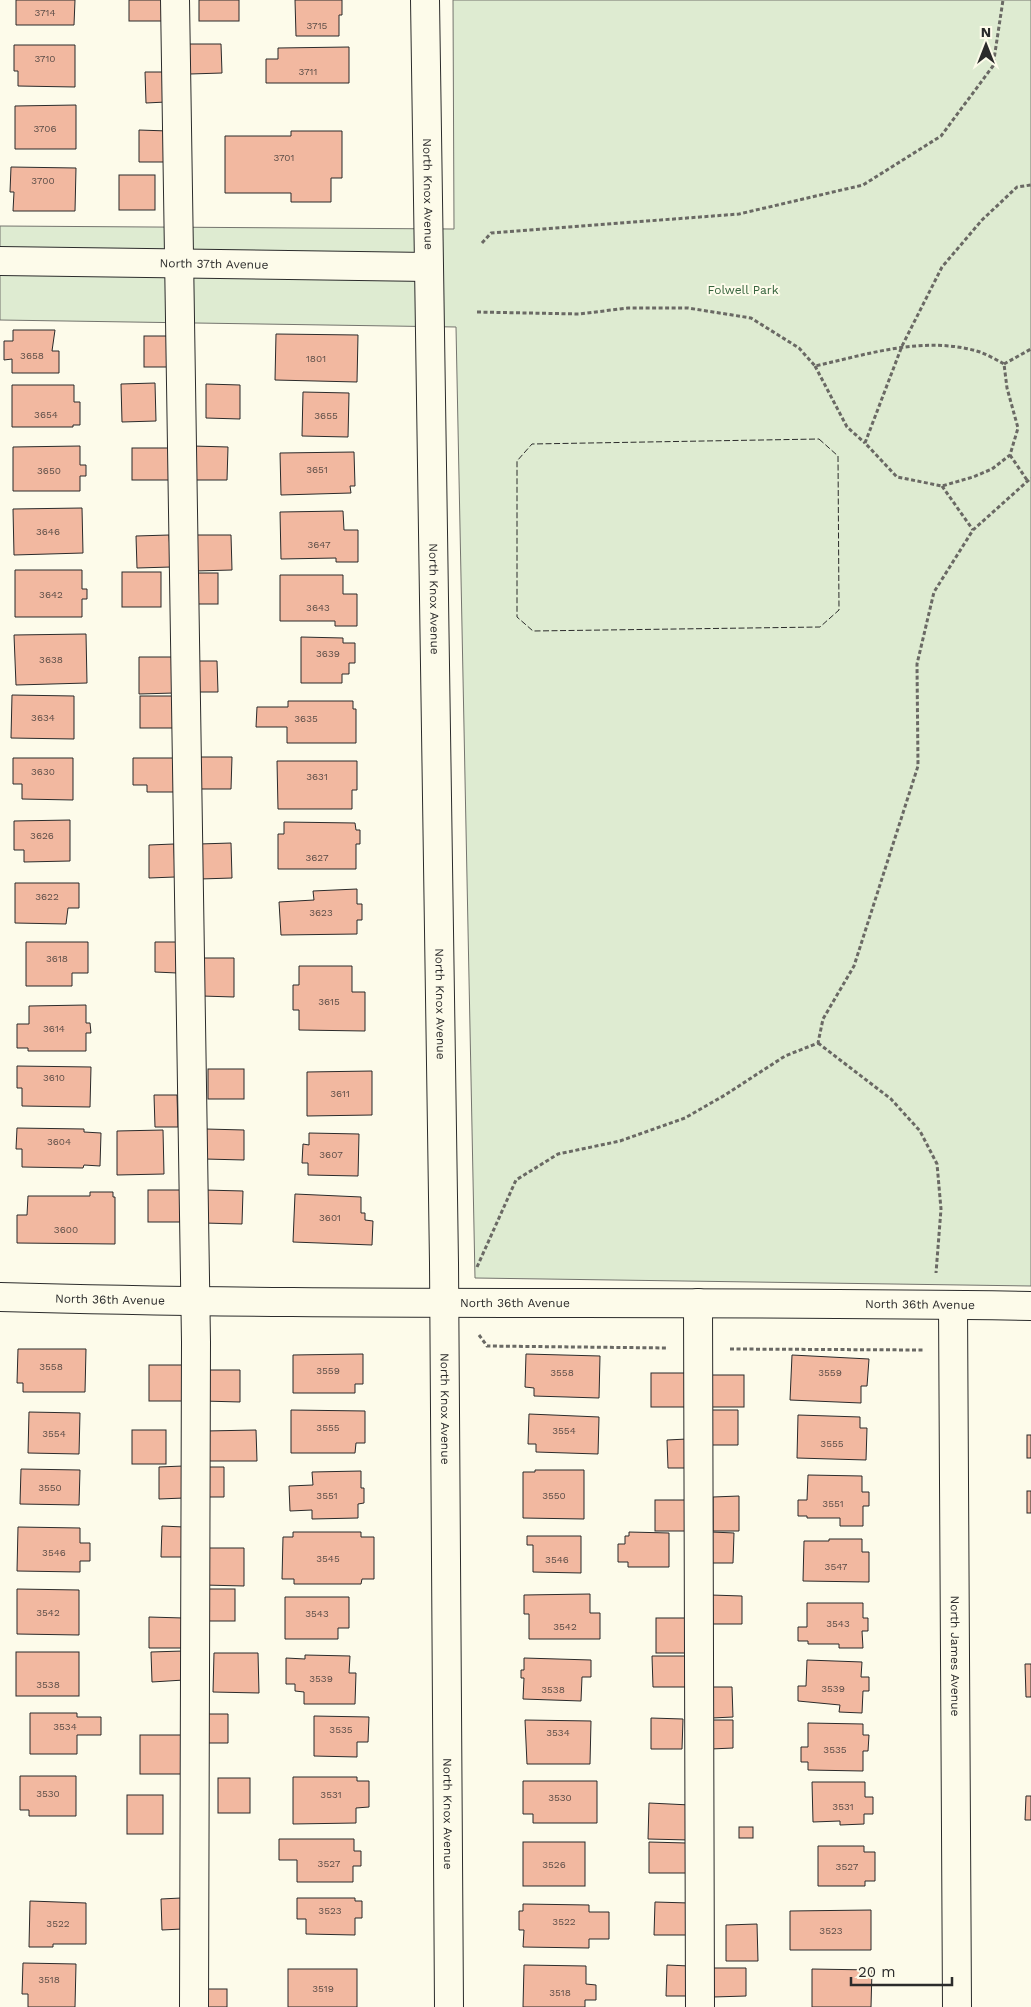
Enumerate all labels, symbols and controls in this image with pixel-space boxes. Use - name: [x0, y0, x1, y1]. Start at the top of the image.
- house number: 3714: [34, 7, 56, 18]
- house number: 3715: [307, 20, 328, 31]
- north arrow: [961, 20, 1011, 70]
- text: N: [981, 24, 991, 40]
- house number: 3710: [34, 53, 56, 64]
- house number: 3711: [299, 66, 317, 77]
- house number: 3706: [33, 123, 57, 134]
- street label: North Knox Avenue: [420, 138, 436, 250]
- house number: 3701: [274, 152, 294, 163]
- house number: 3700: [31, 175, 55, 186]
- street label: North 37th Avenue: [159, 256, 269, 272]
- park label: Folwell Park: [708, 283, 779, 297]
- house number: 3658: [20, 350, 44, 361]
- house number: 1801: [306, 353, 326, 364]
- house number: 3654: [34, 409, 58, 420]
- house number: 3655: [314, 410, 338, 421]
- house number: 3651: [306, 464, 328, 475]
- house number: 3650: [37, 465, 61, 476]
- house number: 3646: [36, 526, 60, 537]
- house number: 3647: [307, 539, 331, 550]
- street label: North Knox Avenue: [426, 543, 442, 655]
- house number: 3642: [39, 589, 63, 600]
- house number: 3643: [306, 602, 330, 613]
- house number: 3639: [316, 648, 340, 659]
- house number: 3638: [39, 654, 63, 665]
- house number: 3634: [31, 712, 55, 723]
- house number: 3635: [294, 713, 318, 724]
- house number: 3630: [31, 766, 55, 777]
- house number: 3631: [306, 771, 328, 782]
- house number: 3626: [30, 830, 54, 841]
- house number: 3627: [305, 852, 329, 863]
- house number: 3622: [35, 891, 59, 902]
- house number: 3623: [309, 907, 333, 918]
- street label: North Knox Avenue: [432, 948, 448, 1060]
- house number: 3618: [46, 953, 68, 964]
- house number: 3615: [318, 996, 340, 1007]
- house number: 3614: [43, 1023, 65, 1034]
- house number: 3610: [43, 1072, 65, 1083]
- house number: 3611: [330, 1088, 350, 1099]
- house number: 3604: [47, 1136, 71, 1147]
- house number: 3607: [319, 1149, 343, 1160]
- house number: 3601: [319, 1212, 341, 1223]
- house number: 3600: [54, 1224, 78, 1235]
- street label: North 36th Avenue: [55, 1291, 165, 1308]
- street label: North 36th Avenue: [460, 1296, 570, 1310]
- street label: North 36th Avenue: [865, 1297, 975, 1312]
- street label: North Knox Avenue: [438, 1353, 452, 1465]
- house number: 3558: [39, 1361, 63, 1372]
- house number: 3559: [316, 1365, 340, 1376]
- house number: 3558: [550, 1367, 574, 1378]
- house number: 3559: [818, 1367, 842, 1378]
- house number: 3555: [316, 1422, 340, 1433]
- house number: 3554: [552, 1425, 576, 1436]
- house number: 3554: [42, 1428, 66, 1439]
- house number: 3555: [820, 1438, 844, 1449]
- house number: 3550: [38, 1482, 62, 1493]
- house number: 3551: [316, 1490, 338, 1501]
- house number: 3550: [542, 1490, 566, 1501]
- house number: 3551: [822, 1498, 844, 1509]
- house number: 3546: [42, 1547, 66, 1558]
- house number: 3545: [316, 1553, 340, 1564]
- house number: 3546: [545, 1554, 569, 1565]
- house number: 3547: [825, 1561, 848, 1572]
- street label: North James Avenue: [948, 1595, 962, 1717]
- house number: 3542: [36, 1607, 60, 1618]
- house number: 3543: [305, 1608, 329, 1619]
- house number: 3543: [826, 1618, 850, 1629]
- house number: 3542: [553, 1621, 577, 1632]
- house number: 3539: [309, 1673, 333, 1684]
- house number: 3538: [36, 1679, 60, 1690]
- house number: 3539: [821, 1683, 845, 1694]
- house number: 3538: [541, 1684, 565, 1695]
- house number: 3534: [53, 1721, 77, 1732]
- house number: 3535: [329, 1724, 353, 1735]
- house number: 3534: [546, 1727, 570, 1738]
- house number: 3535: [823, 1744, 847, 1755]
- street label: North Knox Avenue: [440, 1758, 455, 1870]
- house number: 3530: [36, 1788, 60, 1799]
- house number: 3531: [320, 1789, 342, 1800]
- house number: 3530: [548, 1792, 572, 1803]
- house number: 3531: [832, 1801, 854, 1812]
- house number: 3527: [318, 1858, 341, 1869]
- house number: 3526: [542, 1859, 566, 1870]
- house number: 3527: [836, 1861, 859, 1872]
- house number: 3523: [318, 1905, 342, 1916]
- house number: 3522: [552, 1916, 576, 1927]
- house number: 3522: [46, 1918, 70, 1929]
- house number: 3523: [819, 1925, 843, 1936]
- scale bar: [851, 1954, 952, 1986]
- text: 20 m: [858, 1963, 896, 1981]
- house number: 3518: [38, 1974, 60, 1985]
- house number: 3519: [312, 1983, 334, 1994]
- house number: 3518: [549, 1987, 571, 1998]

